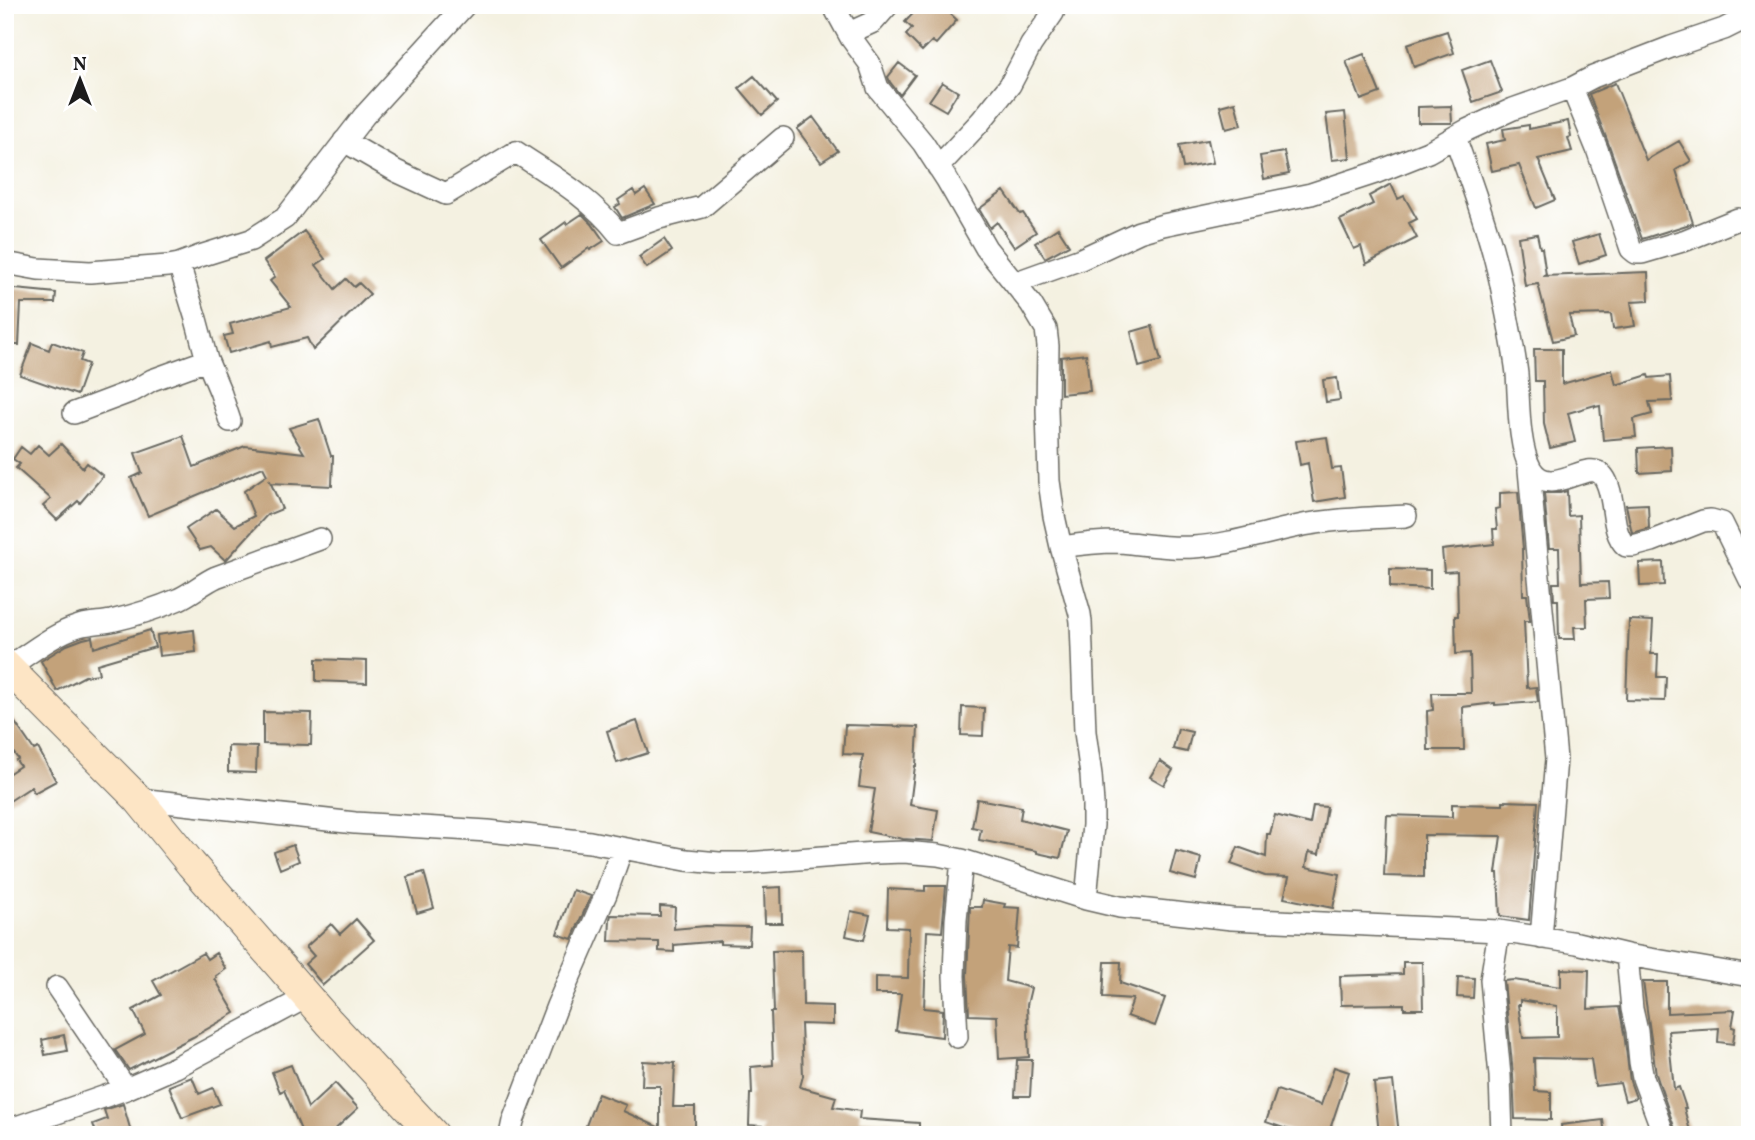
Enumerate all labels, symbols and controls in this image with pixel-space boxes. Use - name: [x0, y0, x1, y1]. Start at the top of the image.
- north arrow: [46, 46, 116, 116]
- text: N: [73, 52, 87, 78]

